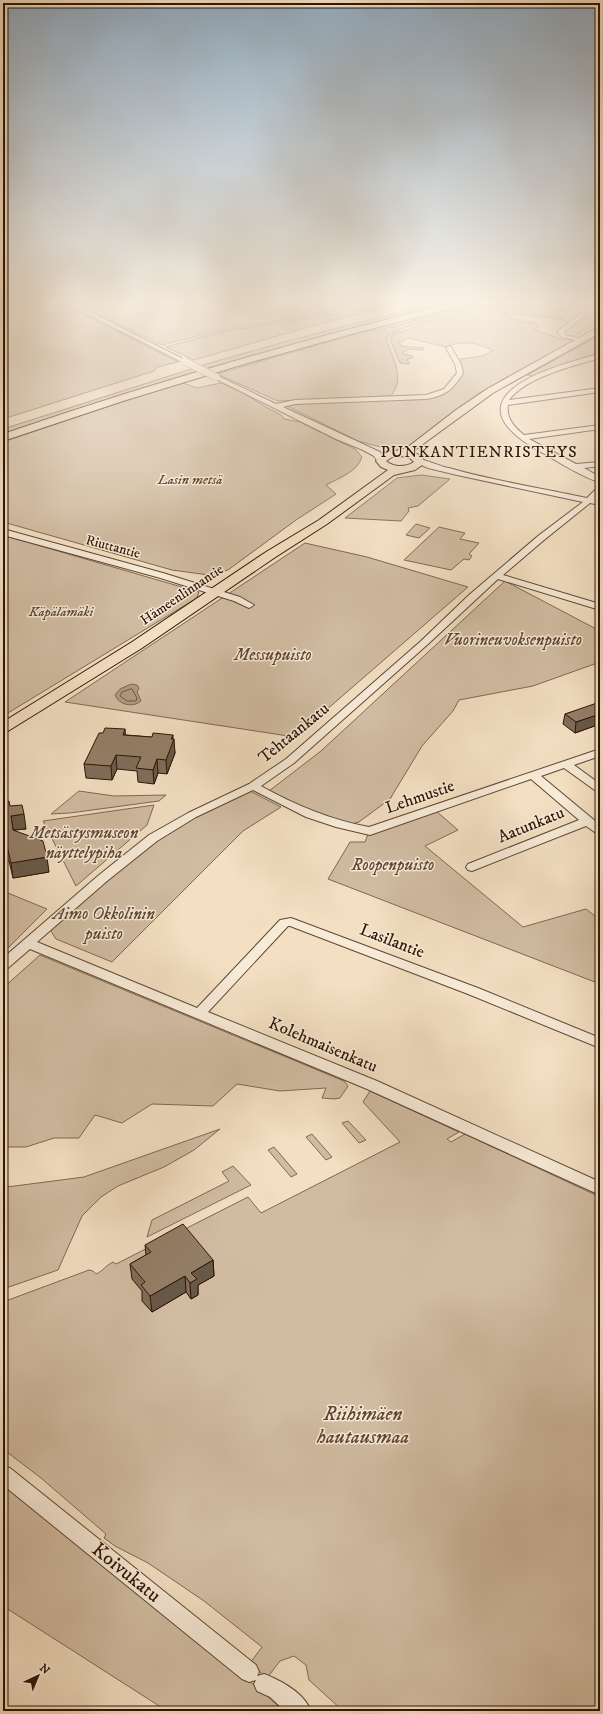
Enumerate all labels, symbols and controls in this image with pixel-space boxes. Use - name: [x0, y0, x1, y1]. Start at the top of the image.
- district label: PUNKANTIENRISTEYS: [380, 442, 578, 462]
- park label: Lasin metsä: [157, 471, 223, 489]
- street label: Riuttantie: [84, 531, 142, 563]
- street label: Hämeenlinnantie: [137, 560, 227, 629]
- park label: Käpälämäki: [28, 603, 94, 621]
- park label: Vuorineuvoksenpuisto: [444, 629, 582, 651]
- park label: Messupuisto: [233, 644, 312, 666]
- street label: Tehtaankatu: [254, 698, 334, 768]
- street label: Lehmustie: [383, 775, 457, 819]
- street label: Aatunkatu: [494, 802, 568, 848]
- park label: Metsästysmuseon näyttelypiha: [29, 822, 139, 864]
- park label: Roopenpuisto: [351, 854, 434, 876]
- park label: Aimo Okkolinin puisto: [51, 903, 155, 945]
- street label: Lasilantie: [357, 919, 427, 963]
- street label: Kolehmaisenkatu: [265, 1012, 381, 1078]
- park label: Riihimäen hautausmaa: [316, 1402, 409, 1450]
- street label: Koivukatu: [86, 1538, 166, 1608]
- north arrow: [18, 1656, 58, 1696]
- text: N: [36, 1661, 52, 1678]

